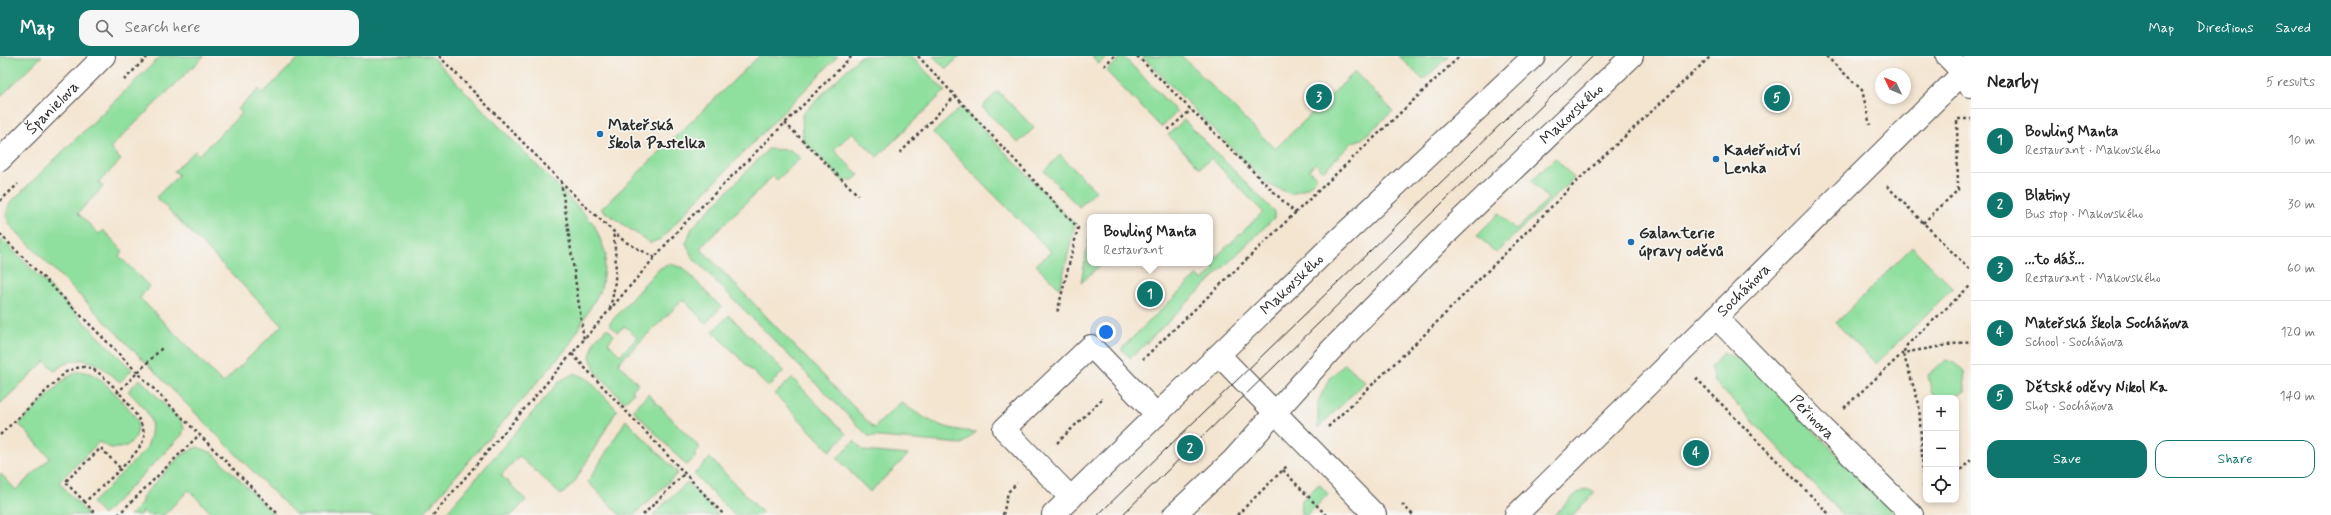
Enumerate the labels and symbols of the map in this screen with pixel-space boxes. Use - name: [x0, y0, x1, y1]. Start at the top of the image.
- north arrow: [1875, 68, 1911, 104]
- street label: Španielova: [21, 76, 84, 139]
- street label: Makovského: [1535, 79, 1608, 149]
- pin: 3: [1306, 82, 1332, 112]
- pin: 5: [1764, 83, 1790, 113]
- place label: Mateřská škola Pastelka: [607, 115, 706, 154]
- marker: Mateřská škola Pastelka: [595, 129, 605, 139]
- place label: Kadeřnictví Lenka: [1724, 140, 1801, 179]
- marker: Kadeřnictví Lenka: [1711, 154, 1721, 164]
- place label: Galanterie úpravy oděvů: [1639, 223, 1724, 262]
- marker: Galanterie úpravy oděvů: [1626, 237, 1636, 247]
- street label: Makovského: [1256, 249, 1328, 320]
- street label: Socháňova: [1712, 259, 1775, 321]
- pin: 1: [1137, 279, 1163, 309]
- your location: [1096, 322, 1116, 342]
- street label: Peřinova: [1786, 390, 1839, 444]
- pin: 2: [1177, 433, 1203, 463]
- pin: 4: [1683, 438, 1709, 468]

